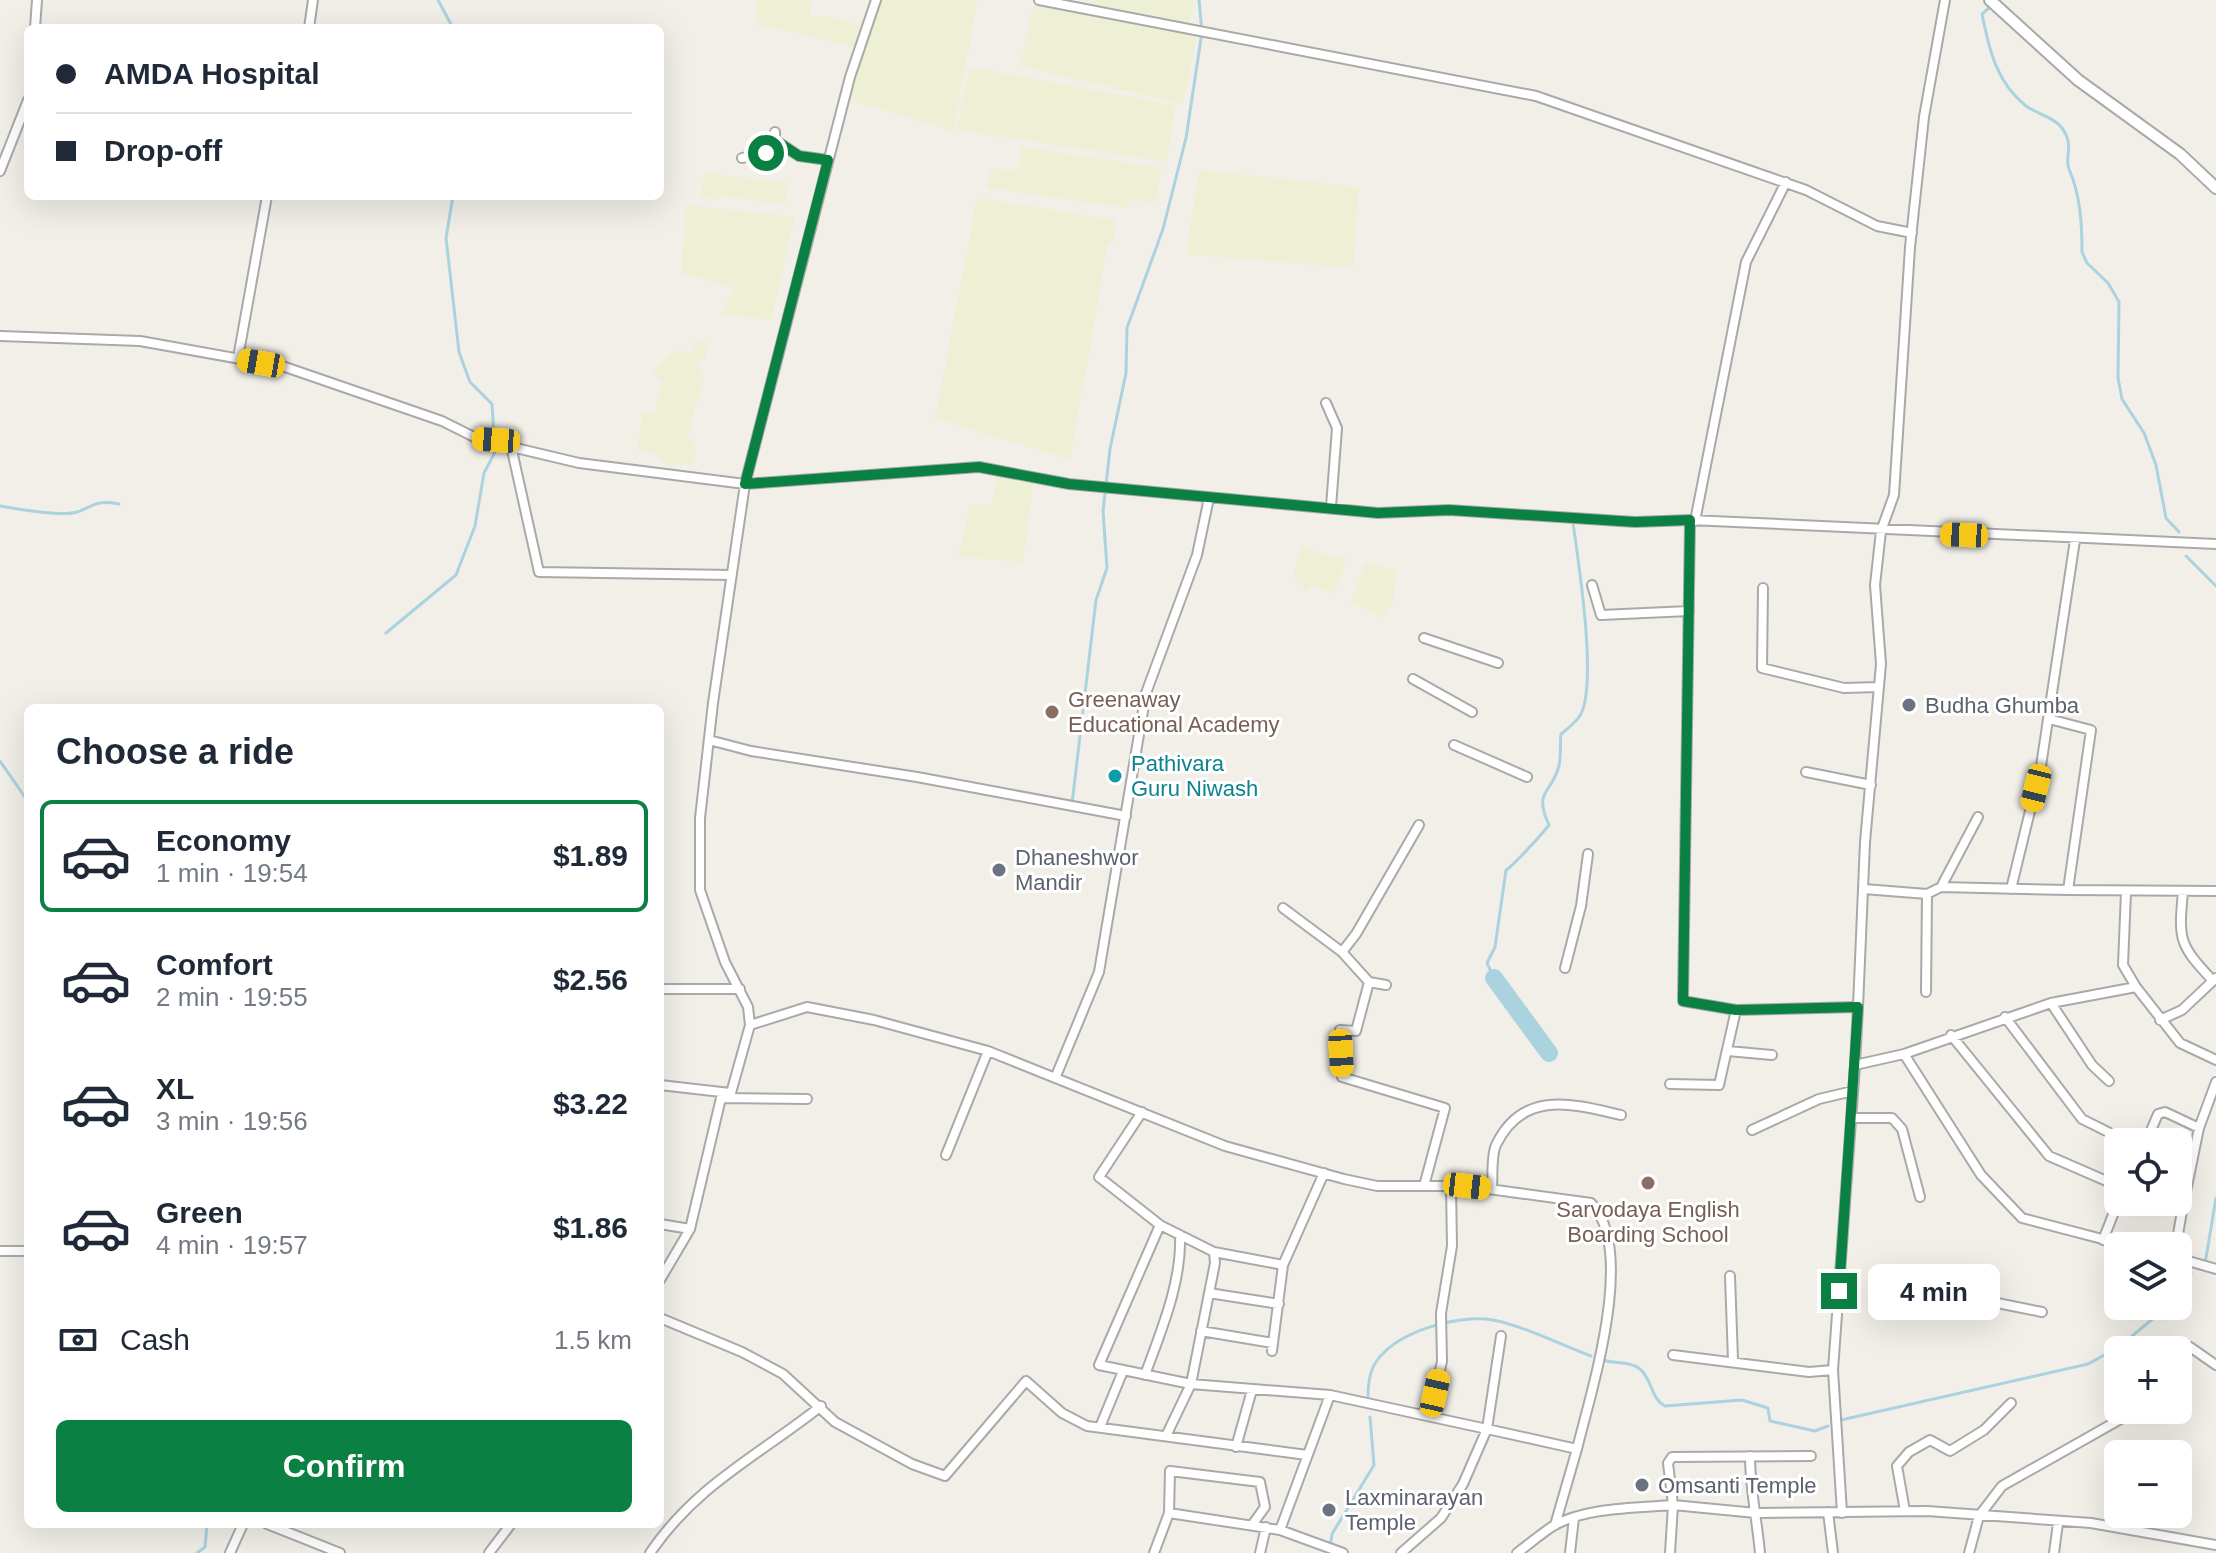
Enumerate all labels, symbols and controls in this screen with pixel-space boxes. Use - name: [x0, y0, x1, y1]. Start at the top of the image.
- text: AMDA Hospital: [104, 57, 320, 90]
- text: Drop-off: [104, 134, 222, 167]
- route start: [748, 135, 784, 171]
- car: [235, 347, 287, 379]
- car: [471, 426, 521, 454]
- car: [1940, 522, 1988, 548]
- place label: Greenaway Educational Academy: [1068, 687, 1280, 737]
- place label: Budha Ghumba: [1925, 693, 2080, 718]
- marker: Budha Ghumba: [1900, 696, 1918, 714]
- marker: Greenaway Educational Academy: [1043, 703, 1061, 721]
- text: Choose a ride: [56, 731, 294, 772]
- place label: Pathivara Guru Niwash: [1131, 751, 1258, 801]
- car: [2019, 762, 2053, 814]
- marker: Pathivara Guru Niwash: [1106, 767, 1124, 785]
- icon: car: [60, 820, 132, 892]
- text: Economy: [156, 824, 291, 857]
- text: $1.89: [553, 839, 628, 872]
- place label: Dhaneshwor Mandir: [1015, 845, 1139, 895]
- text: 1 min · 19:54: [156, 858, 308, 888]
- marker: Dhaneshwor Mandir: [990, 861, 1008, 879]
- icon: car: [60, 944, 132, 1016]
- text: Comfort: [156, 948, 273, 981]
- text: $2.56: [553, 963, 628, 996]
- text: 2 min · 19:55: [156, 982, 308, 1012]
- car: [1328, 1028, 1354, 1078]
- icon: car: [60, 1068, 132, 1140]
- text: XL: [156, 1072, 194, 1105]
- text: $3.22: [553, 1087, 628, 1120]
- text: 3 min · 19:56: [156, 1106, 308, 1136]
- map controls: [2104, 1128, 2192, 1528]
- button: locate: [2104, 1128, 2192, 1216]
- car: [1442, 1172, 1492, 1200]
- marker: Sarvodaya English Boarding School: [1639, 1174, 1657, 1192]
- icon: car: [60, 1192, 132, 1264]
- text: Green: [156, 1196, 243, 1229]
- place label: Sarvodaya English Boarding School: [1556, 1197, 1740, 1247]
- text: $1.86: [553, 1211, 628, 1244]
- text: 4 min · 19:57: [156, 1230, 308, 1260]
- button: layers: [2104, 1232, 2192, 1320]
- callout: 4 min: [1867, 1263, 1999, 1319]
- route end: [1821, 1273, 1857, 1309]
- text: 4 min: [1900, 1277, 1968, 1307]
- icon: cash: [56, 1318, 100, 1362]
- text: Cash: [120, 1323, 190, 1356]
- text: 1.5 km: [554, 1325, 632, 1355]
- button: +: [2104, 1336, 2192, 1424]
- car: [1418, 1367, 1452, 1419]
- button: Confirm: [56, 1420, 632, 1512]
- button: −: [2104, 1440, 2192, 1528]
- place label: Omsanti Temple: [1658, 1473, 1817, 1498]
- marker: Omsanti Temple: [1633, 1476, 1651, 1494]
- place label: Laxminarayan Temple: [1345, 1485, 1483, 1535]
- marker: Laxminarayan Temple: [1320, 1501, 1338, 1519]

